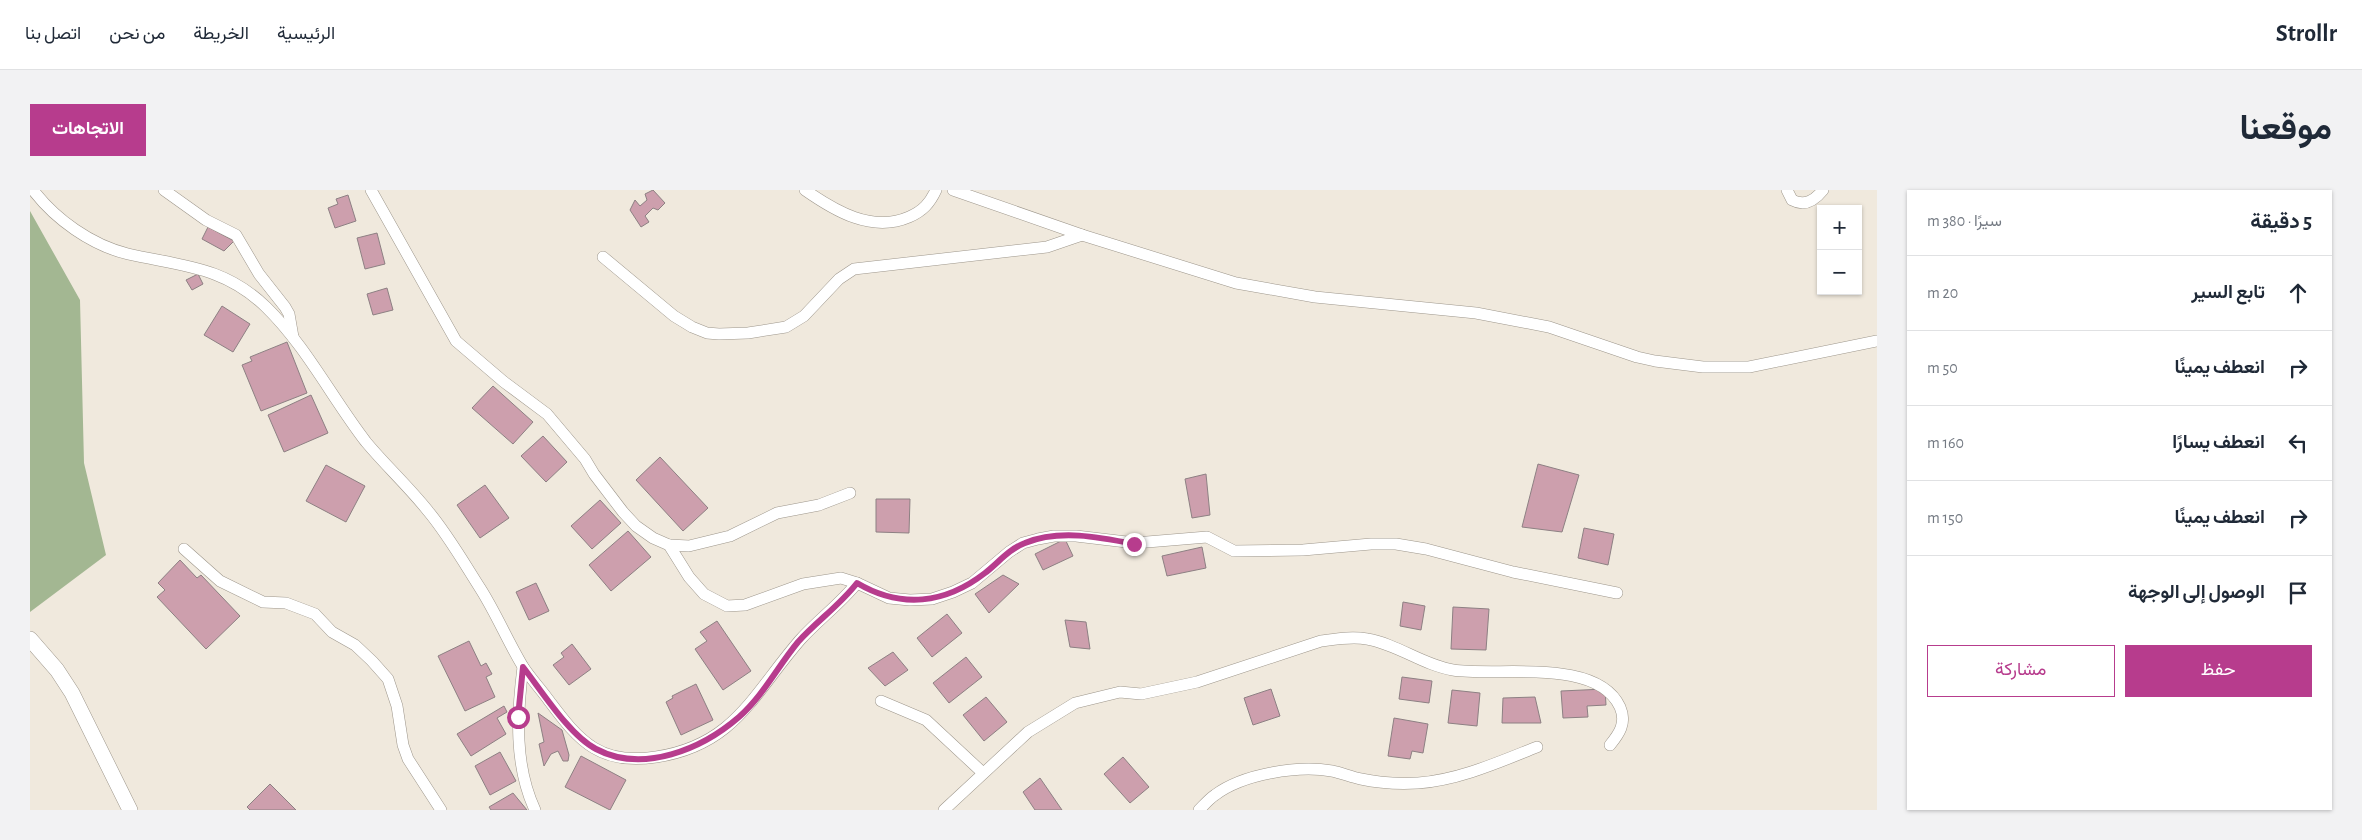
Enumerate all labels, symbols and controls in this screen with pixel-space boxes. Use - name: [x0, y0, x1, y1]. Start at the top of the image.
- text: Strollr: [2276, 22, 2337, 46]
- text: اتصل بنا: [25, 25, 81, 43]
- text: من نحن: [109, 25, 165, 43]
- text: الخريطة: [193, 25, 249, 43]
- text: الرئيسية: [277, 25, 335, 43]
- button: الاتجاهات: [30, 104, 146, 156]
- text: موقعنا: [2239, 111, 2332, 146]
- map controls: [1817, 205, 1862, 295]
- button: +: [1817, 205, 1862, 250]
- text: 5 دقيقة: [2250, 211, 2312, 232]
- text: سيرًا · 380 m: [1927, 213, 2002, 229]
- button: −: [1817, 250, 1862, 295]
- icon: ahead: [2284, 279, 2312, 307]
- text: تابع السير: [2191, 283, 2265, 302]
- text: 20 m: [1927, 285, 1958, 301]
- icon: right: [2284, 354, 2312, 382]
- text: انعطف يمينًا: [2175, 358, 2265, 377]
- text: 50 m: [1927, 360, 1958, 376]
- icon: left: [2284, 429, 2312, 457]
- text: انعطف يسارًا: [2172, 433, 2265, 452]
- text: 160 m: [1927, 435, 1964, 451]
- icon: right: [2284, 504, 2312, 532]
- text: انعطف يمينًا: [2175, 508, 2265, 527]
- text: 150 m: [1927, 510, 1963, 526]
- route end: [1123, 533, 1146, 556]
- icon: arrive: [2284, 579, 2312, 607]
- text: الوصول إلى الوجهة: [2128, 583, 2265, 602]
- button: مشاركة: [1927, 645, 2115, 697]
- button: حفظ: [2125, 645, 2312, 697]
- route start: [507, 706, 530, 729]

